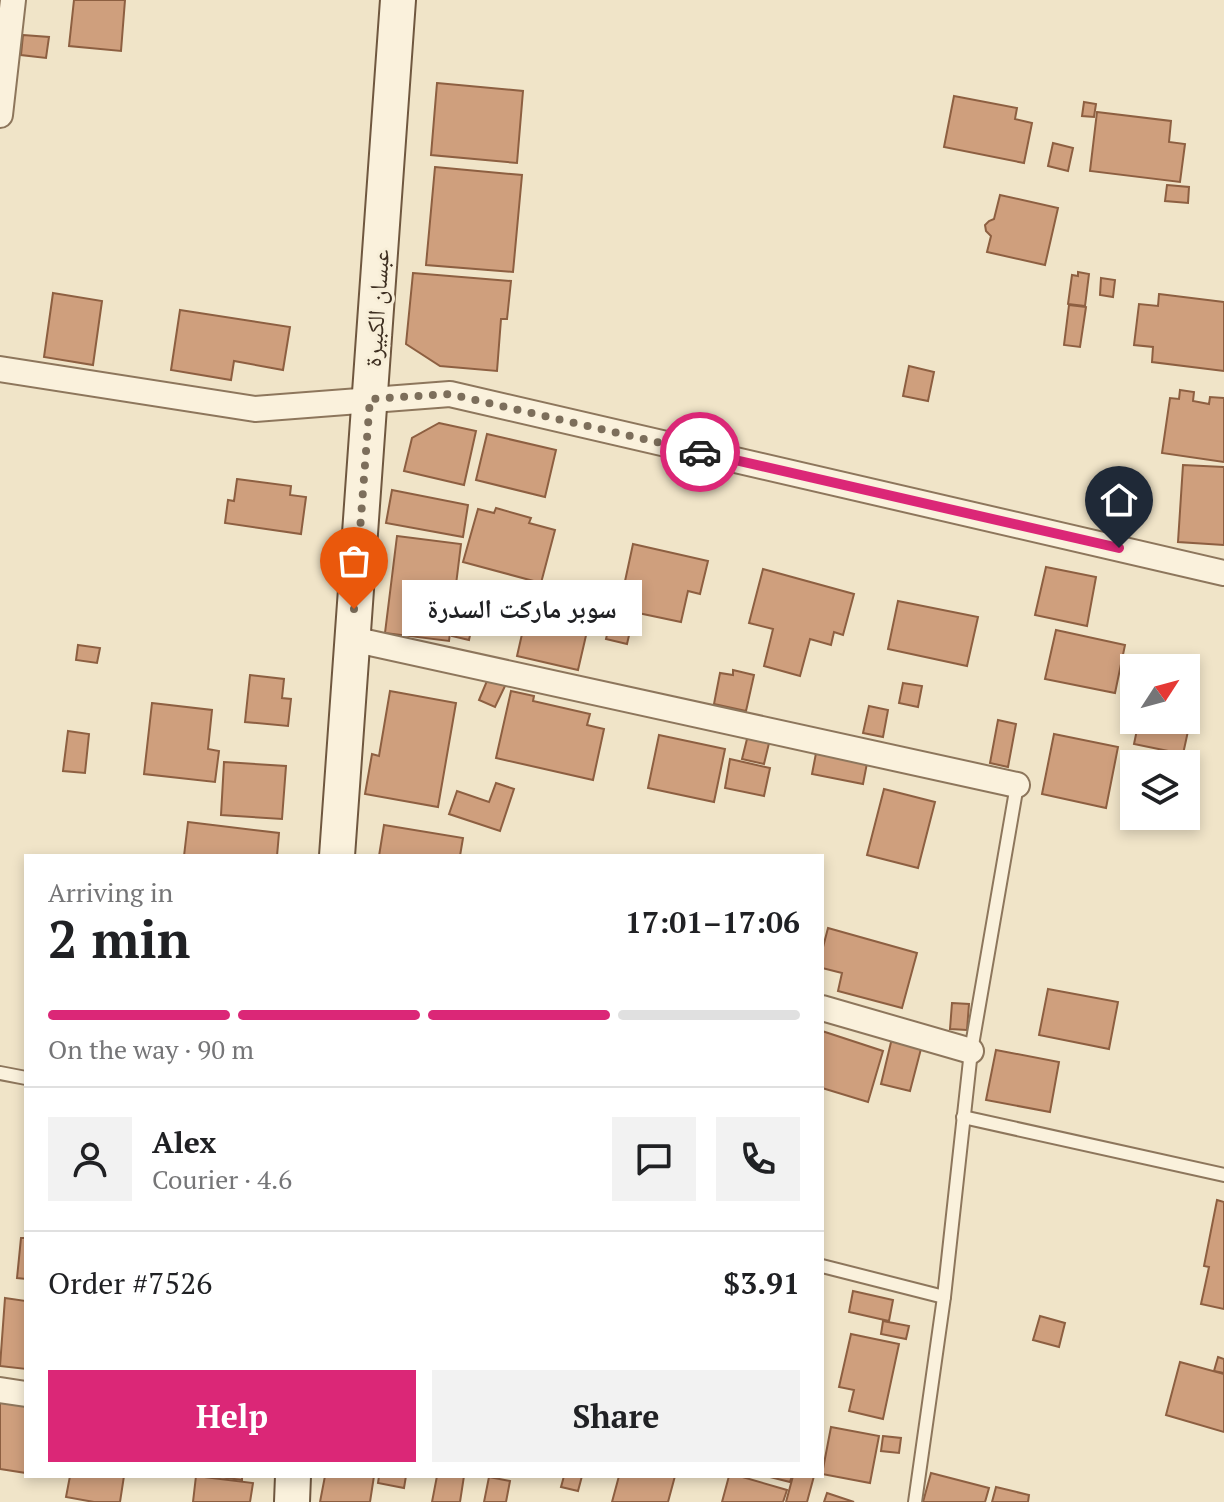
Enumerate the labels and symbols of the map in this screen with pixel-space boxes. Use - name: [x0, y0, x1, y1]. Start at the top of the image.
- street label: عبسان الكبيرة: [356, 248, 396, 368]
- courier: [660, 412, 740, 492]
- pin: [1085, 466, 1153, 548]
- pin: [320, 527, 388, 609]
- callout: سوبر ماركت السدرة: [402, 581, 642, 637]
- north arrow: [1120, 654, 1200, 734]

